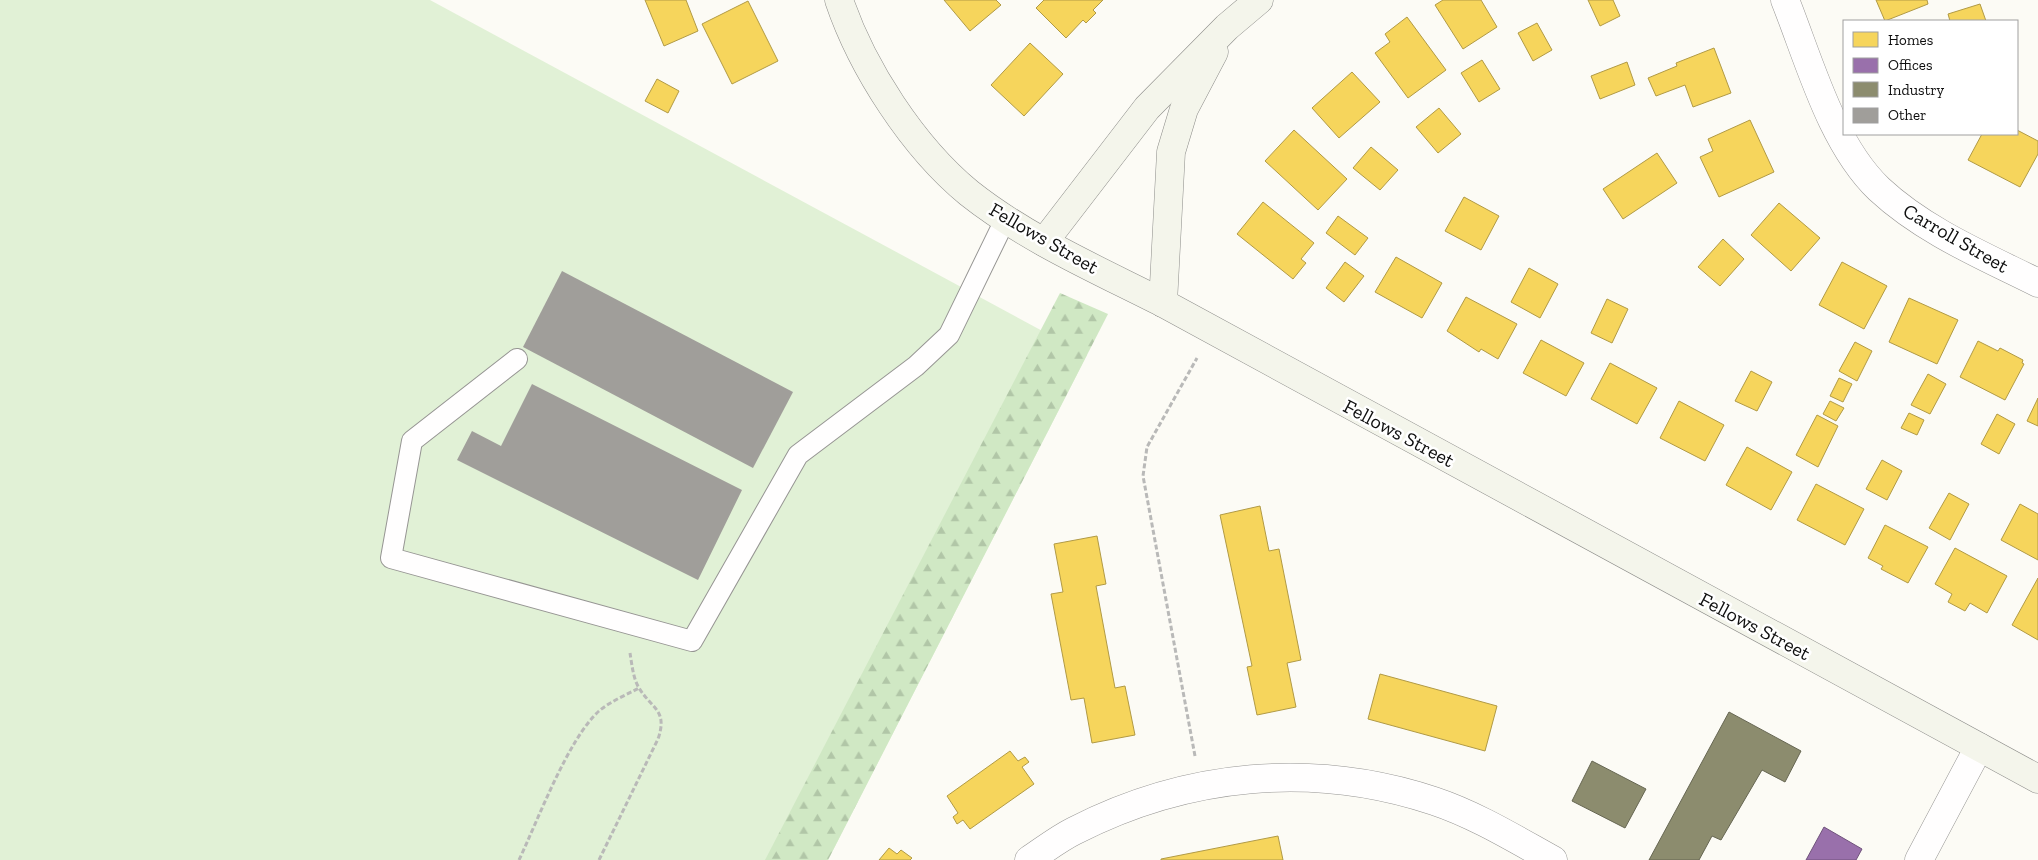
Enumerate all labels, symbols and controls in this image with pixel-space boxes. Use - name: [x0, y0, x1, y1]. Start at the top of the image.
- legend: [1843, 20, 2018, 135]
- text: Homes: [1888, 31, 1933, 49]
- text: Offices: [1888, 56, 1932, 74]
- text: Industry: [1888, 81, 1945, 99]
- text: Other: [1888, 106, 1926, 124]
- street label: Fellows Street: [985, 197, 1103, 279]
- street label: Carroll Street: [1899, 198, 2013, 278]
- street label: Fellows Street: [1340, 394, 1459, 472]
- street label: Fellows Street: [1696, 587, 1815, 665]

